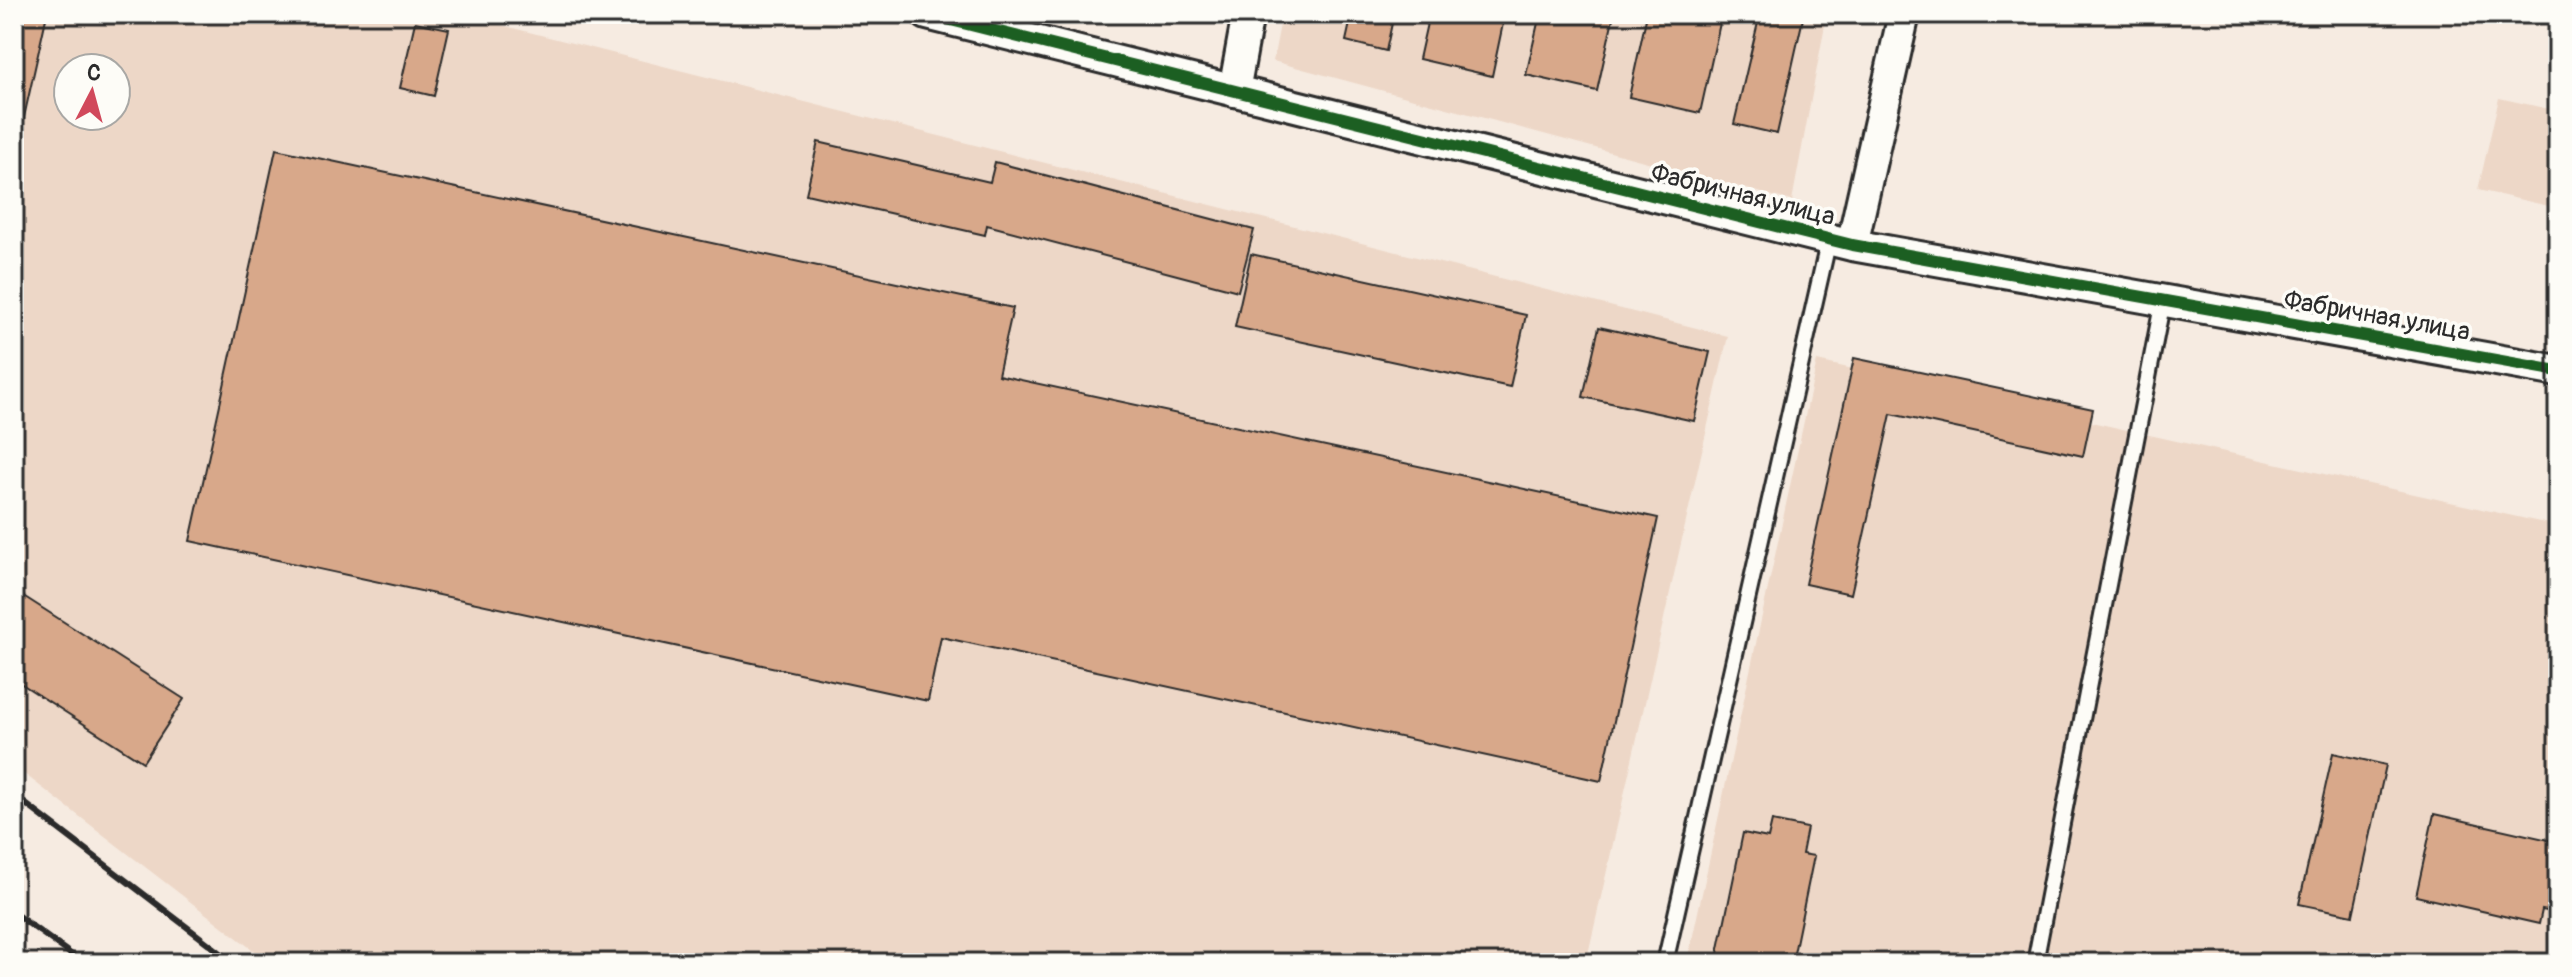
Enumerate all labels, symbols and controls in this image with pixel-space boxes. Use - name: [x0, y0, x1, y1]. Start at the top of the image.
- north arrow: [52, 52, 132, 132]
- text: С: [86, 58, 103, 88]
- street label: Фабричная улица: [1648, 157, 1838, 233]
- street label: Фабричная улица: [2282, 284, 2472, 348]

